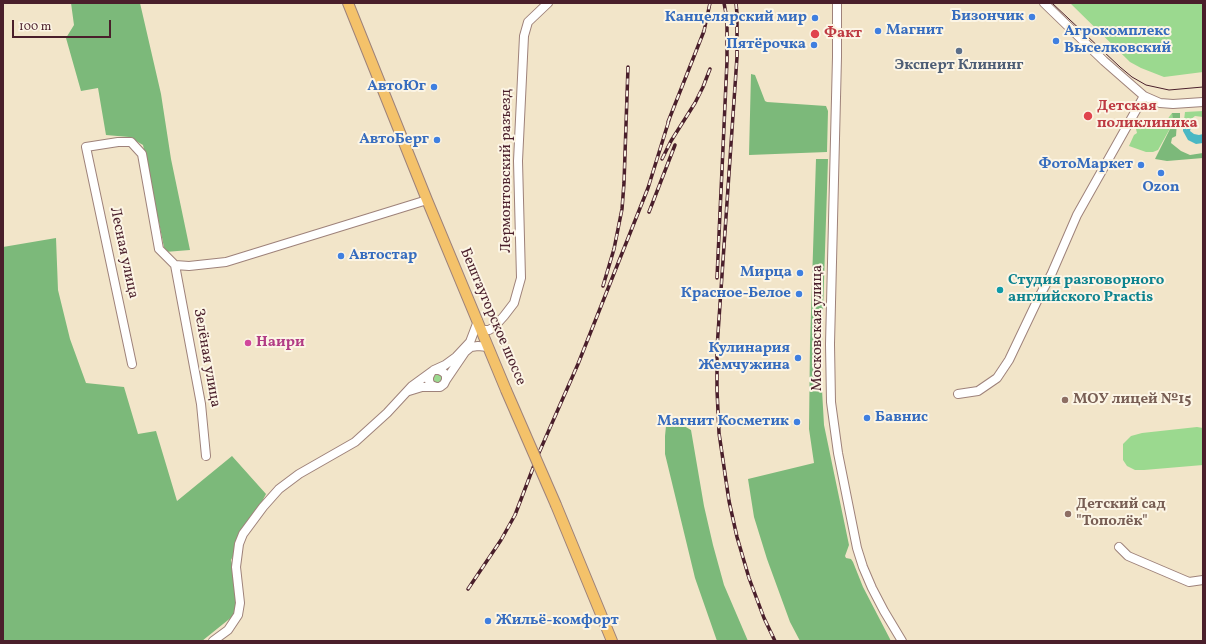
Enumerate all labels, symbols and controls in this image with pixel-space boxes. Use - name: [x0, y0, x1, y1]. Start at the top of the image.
- place label: Бизончик: [951, 8, 1024, 26]
- place label: Канцелярский мир: [665, 9, 807, 27]
- scale bar: [14, 12, 113, 38]
- marker: Бизончик: [1027, 12, 1037, 22]
- marker: Канцелярский мир: [810, 13, 820, 23]
- text: 100 m: [19, 19, 51, 35]
- place label: Магнит: [886, 22, 943, 40]
- place label: Агрокомплекс Выселковский: [1064, 23, 1171, 58]
- place label: Факт: [824, 25, 862, 43]
- marker: Магнит: [873, 26, 883, 36]
- marker: Факт: [809, 28, 821, 40]
- place label: Пятёрочка: [726, 36, 806, 54]
- marker: Агрокомплекс Выселковский: [1051, 36, 1061, 46]
- marker: Пятёрочка: [809, 40, 819, 50]
- marker: Эксперт Клининг: [954, 46, 964, 56]
- place label: Эксперт Клининг: [895, 57, 1023, 75]
- place label: АвтоЮг: [367, 78, 426, 96]
- marker: АвтоЮг: [429, 82, 439, 92]
- street label: Лермонтовский разъезд: [498, 89, 516, 253]
- place label: Детская поликлиника: [1097, 98, 1198, 133]
- marker: Детская поликлиника: [1082, 110, 1094, 122]
- place label: АвтоБерг: [359, 131, 429, 149]
- marker: АвтоБерг: [432, 135, 442, 145]
- place label: ФотоМаркет: [1038, 156, 1133, 174]
- marker: ФотоМаркет: [1136, 160, 1146, 170]
- marker: Ozon: [1156, 168, 1166, 178]
- place label: Ozon: [1142, 179, 1180, 197]
- street label: Лесная улица: [105, 206, 141, 300]
- street label: Бештаугорское шоссе: [455, 246, 529, 388]
- place label: Автостар: [349, 247, 417, 265]
- marker: Автостар: [336, 251, 346, 261]
- place label: Мирца: [740, 264, 792, 282]
- street label: Московская улица: [809, 265, 827, 391]
- marker: Мирца: [795, 268, 805, 278]
- place label: Студия разговорного английского Practis: [1008, 272, 1164, 307]
- place label: Красное-Белое: [681, 285, 791, 303]
- marker: Студия разговорного английского Practis: [995, 285, 1005, 295]
- marker: Красное-Белое: [794, 289, 804, 299]
- street label: Зелёная улица: [188, 307, 224, 409]
- place label: Наири: [256, 334, 305, 352]
- marker: Наири: [243, 338, 253, 348]
- place label: Кулинария Жемчужина: [698, 340, 790, 375]
- marker: Кулинария Жемчужина: [793, 353, 803, 363]
- place label: МОУ лицей №15: [1073, 391, 1192, 409]
- marker: МОУ лицей №15: [1060, 395, 1070, 405]
- place label: Бавнис: [875, 409, 928, 427]
- place label: Магнит Косметик: [657, 413, 789, 431]
- marker: Бавнис: [862, 413, 872, 423]
- marker: Магнит Косметик: [792, 417, 802, 427]
- place label: Детский сад "Тополёк": [1076, 496, 1166, 531]
- marker: Детский сад "Тополёк": [1063, 509, 1073, 519]
- place label: Жильё-комфорт: [496, 612, 619, 630]
- marker: Жильё-комфорт: [483, 616, 493, 626]

